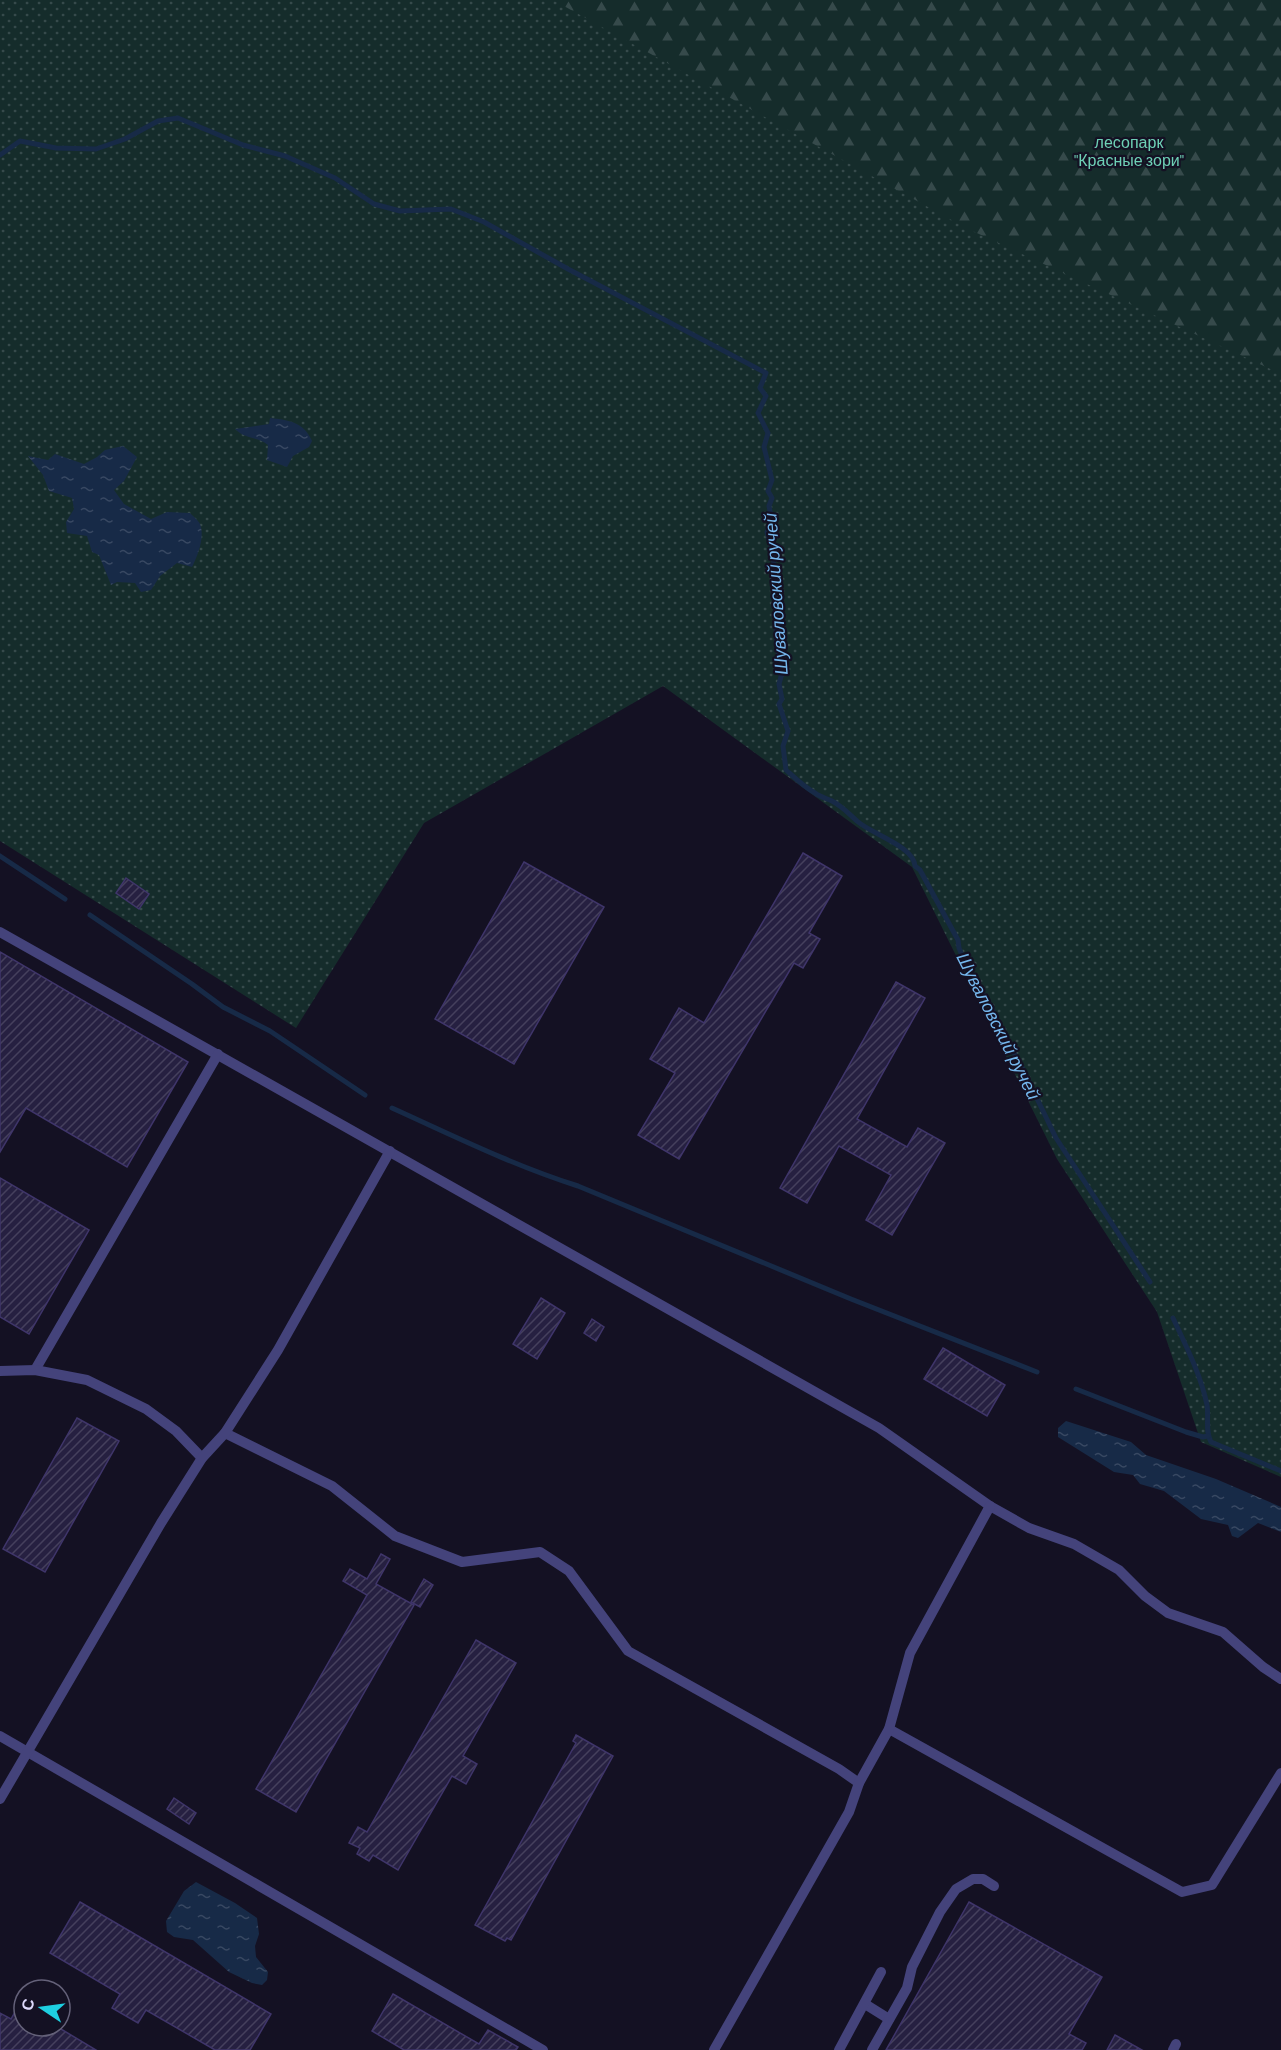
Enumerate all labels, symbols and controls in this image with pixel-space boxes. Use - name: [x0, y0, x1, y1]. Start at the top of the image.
- park label: лесопарк "Красные зори": [1074, 132, 1184, 169]
- water label: Шуваловский ручей: [758, 512, 792, 676]
- water label: Шуваловский ручей: [952, 949, 1046, 1103]
- north arrow: [12, 1978, 72, 2038]
- text: С: [16, 1996, 38, 2012]

